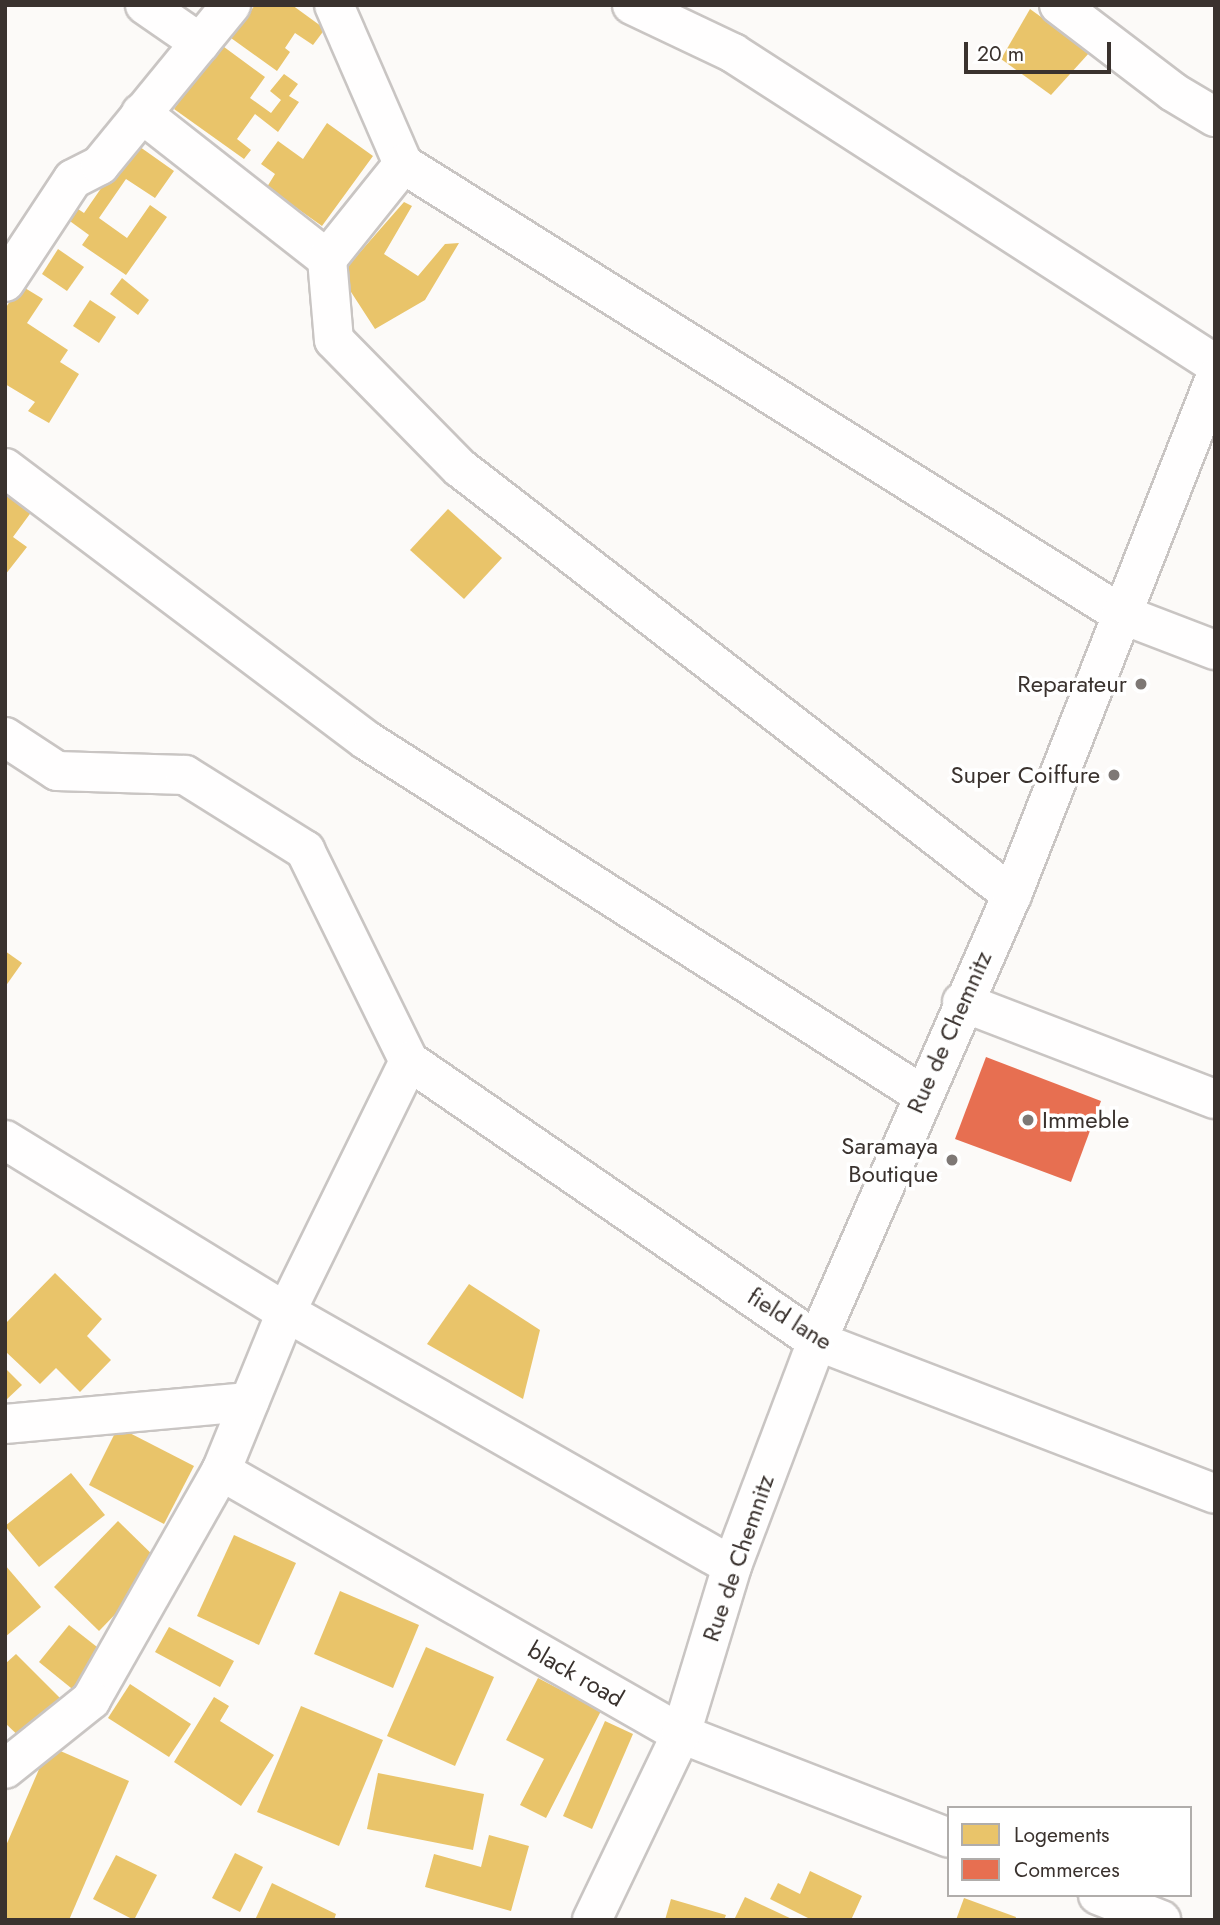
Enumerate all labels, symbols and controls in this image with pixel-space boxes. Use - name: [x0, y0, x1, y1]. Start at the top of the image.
- scale bar: [968, 28, 1115, 72]
- text: 20 m: [977, 39, 1024, 69]
- place label: Reparateur: [1017, 670, 1127, 698]
- marker: Reparateur: [1133, 676, 1149, 692]
- place label: Super Coiffure: [950, 761, 1100, 789]
- marker: Super Coiffure: [1106, 767, 1122, 783]
- street label: Rue de Chemnitz: [900, 946, 998, 1118]
- place label: Immeble: [1042, 1106, 1129, 1134]
- marker: Immeble: [1020, 1112, 1036, 1128]
- place label: Saramaya Boutique: [841, 1132, 938, 1188]
- marker: Saramaya Boutique: [944, 1152, 960, 1168]
- street label: field lane: [743, 1282, 837, 1356]
- street label: Rue de Chemnitz: [696, 1471, 780, 1645]
- street label: black road: [523, 1635, 629, 1713]
- legend: [947, 1806, 1192, 1897]
- text: Logements: [1014, 1820, 1109, 1850]
- text: Commerces: [1014, 1855, 1120, 1885]

